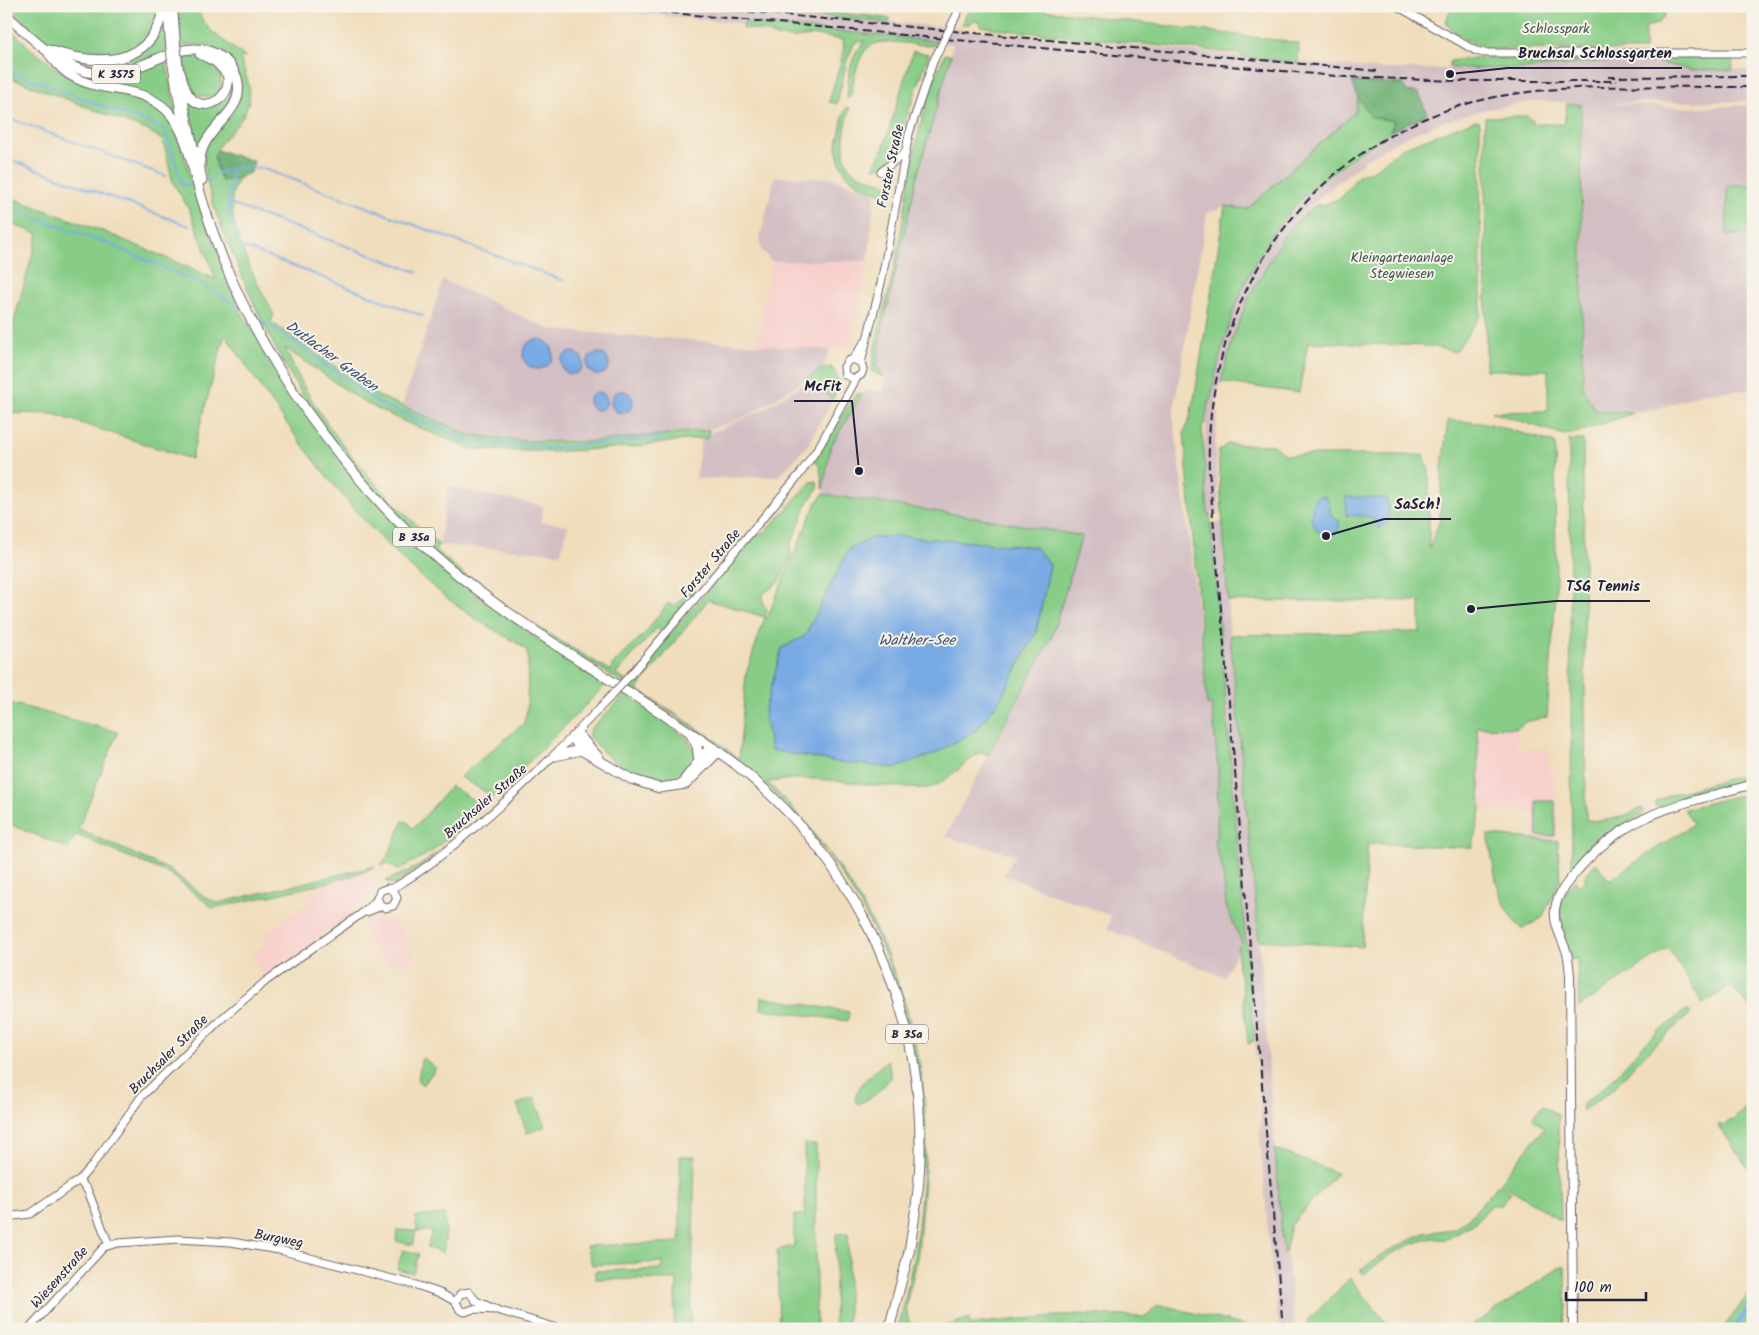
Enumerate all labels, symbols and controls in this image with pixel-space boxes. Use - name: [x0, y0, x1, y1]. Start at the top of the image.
- park label: Schlosspark: [1522, 18, 1590, 40]
- callout: Bruchsal Schlossgarten: [1508, 38, 1682, 68]
- text: Bruchsal Schlossgarten: [1518, 42, 1672, 66]
- road number: K 3575: [92, 64, 140, 84]
- street label: Forster Straße: [871, 122, 911, 210]
- park label: Kleingartenanlage Stegwiesen: [1351, 247, 1454, 285]
- water label: Dutlacher Graben: [280, 315, 384, 399]
- callout: McFit: [794, 371, 852, 401]
- text: McFit: [804, 375, 842, 399]
- callout: SaSch!: [1384, 489, 1451, 519]
- text: SaSch!: [1394, 493, 1442, 517]
- street label: Forster Straße: [675, 524, 747, 603]
- road number: B 35a: [393, 528, 435, 546]
- callout: TSG Tennis: [1556, 571, 1650, 601]
- text: TSG Tennis: [1566, 575, 1640, 599]
- water label: Walther-See: [879, 629, 956, 653]
- street label: Bruchsaler Straße: [439, 759, 533, 845]
- street label: Bruchsaler Straße: [124, 1009, 214, 1100]
- road number: B 35a: [886, 1024, 928, 1044]
- street label: Burgweg: [253, 1223, 305, 1254]
- street label: Wiesenstraße: [26, 1241, 94, 1314]
- scale bar: [1566, 1270, 1646, 1302]
- text: 100 m: [1574, 1276, 1612, 1300]

